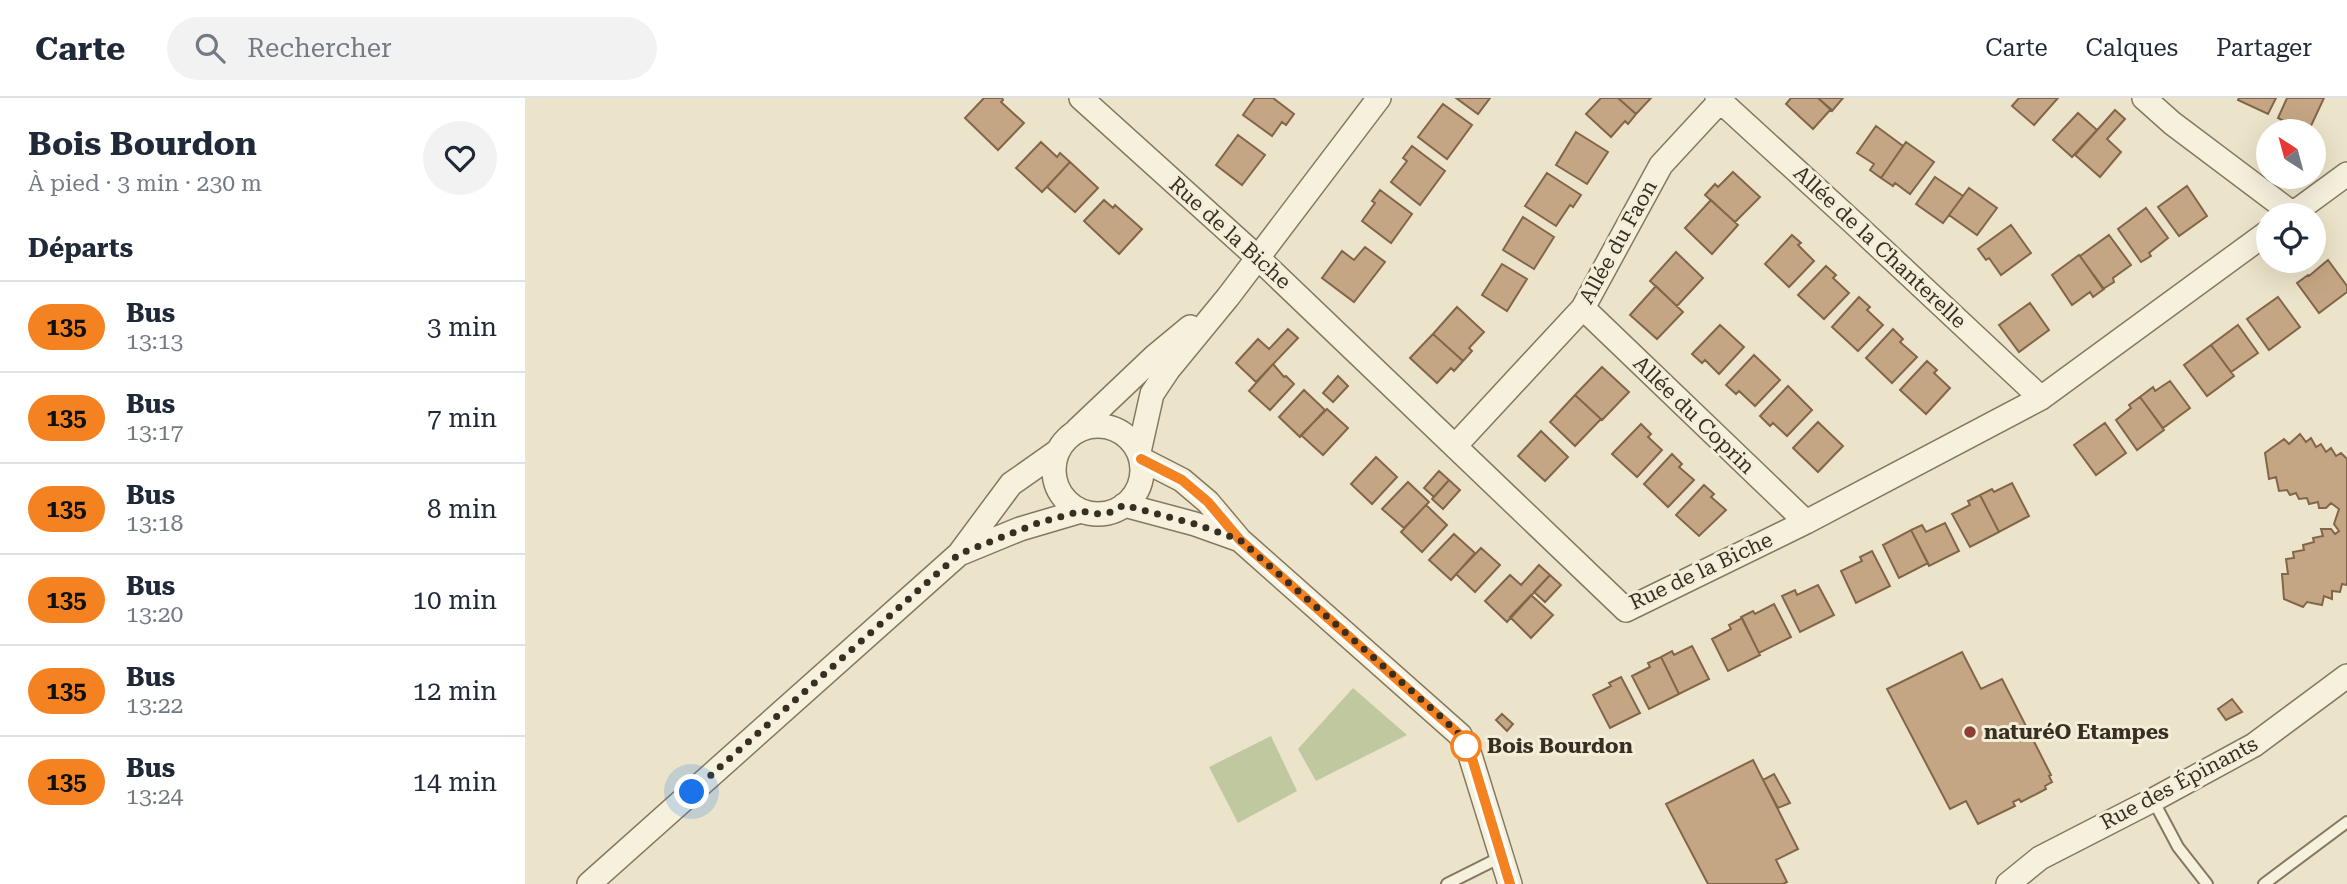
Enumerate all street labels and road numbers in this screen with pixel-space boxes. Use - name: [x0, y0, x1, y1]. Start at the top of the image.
- street label: Allée de la Chanterelle: [1789, 161, 1971, 333]
- street label: Rue de la Biche: [1164, 172, 1296, 294]
- street label: Allée du Faon: [1574, 176, 1662, 308]
- street label: Allée du Coprin: [1628, 351, 1760, 479]
- street label: Rue de la Biche: [1626, 527, 1776, 615]
- street label: Rue des Épinants: [2096, 731, 2262, 835]

